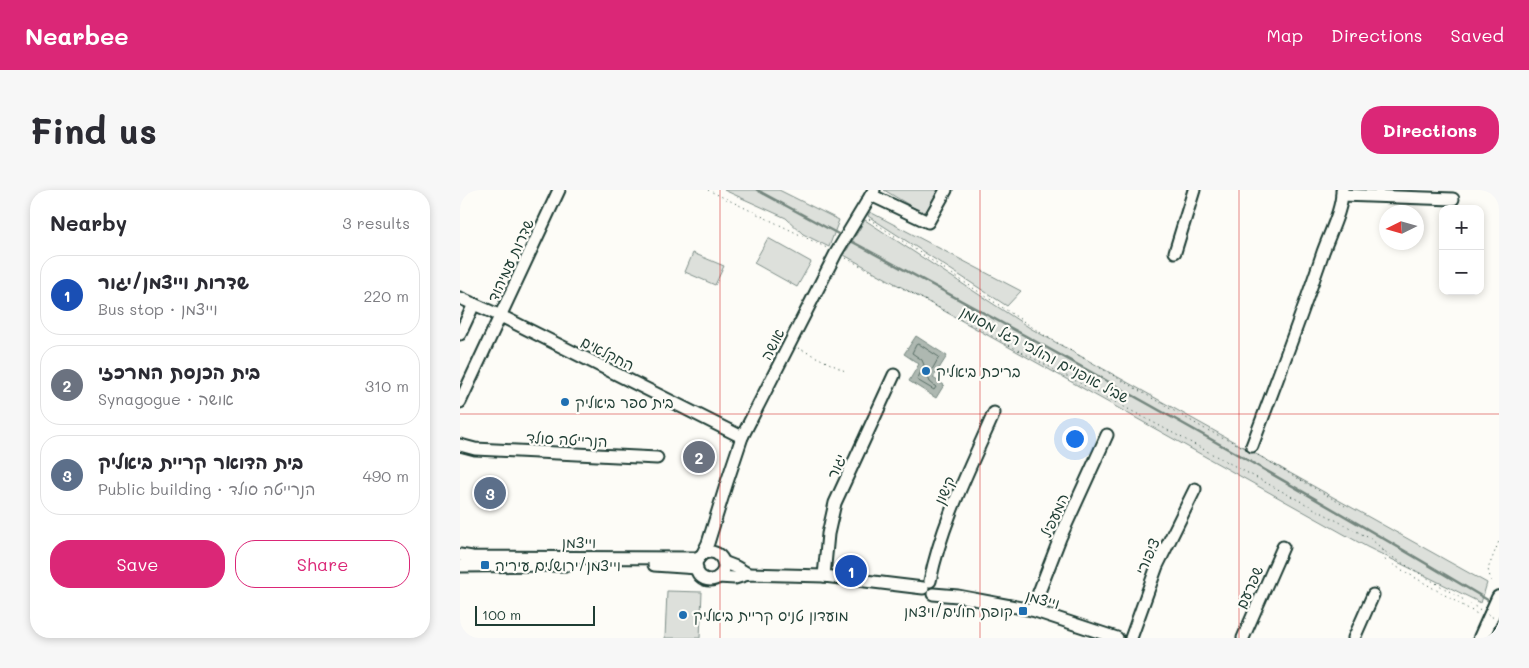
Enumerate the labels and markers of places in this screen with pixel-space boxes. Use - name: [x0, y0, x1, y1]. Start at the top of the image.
- place label: בריכת ביאליק: [936, 361, 1021, 381]
- marker: בריכת ביאליק: [920, 365, 932, 377]
- place label: בית ספר ביאליק: [575, 392, 674, 412]
- marker: בית ספר ביאליק: [559, 396, 571, 408]
- pin: 2: [683, 438, 715, 476]
- pin: 3: [474, 474, 506, 512]
- pin: 1: [835, 552, 867, 590]
- place label: וייצמן/ירושלים עיריה: [495, 555, 621, 575]
- marker: וייצמן/ירושלים עיריה: [479, 559, 491, 571]
- place label: קופת חולים/ויצמן: [904, 601, 1013, 621]
- place label: מועדון טניס קריית ביאליק: [693, 605, 849, 626]
- marker: קופת חולים/ויצמן: [1017, 605, 1029, 617]
- marker: מועדון טניס קריית ביאליק: [677, 609, 689, 621]

